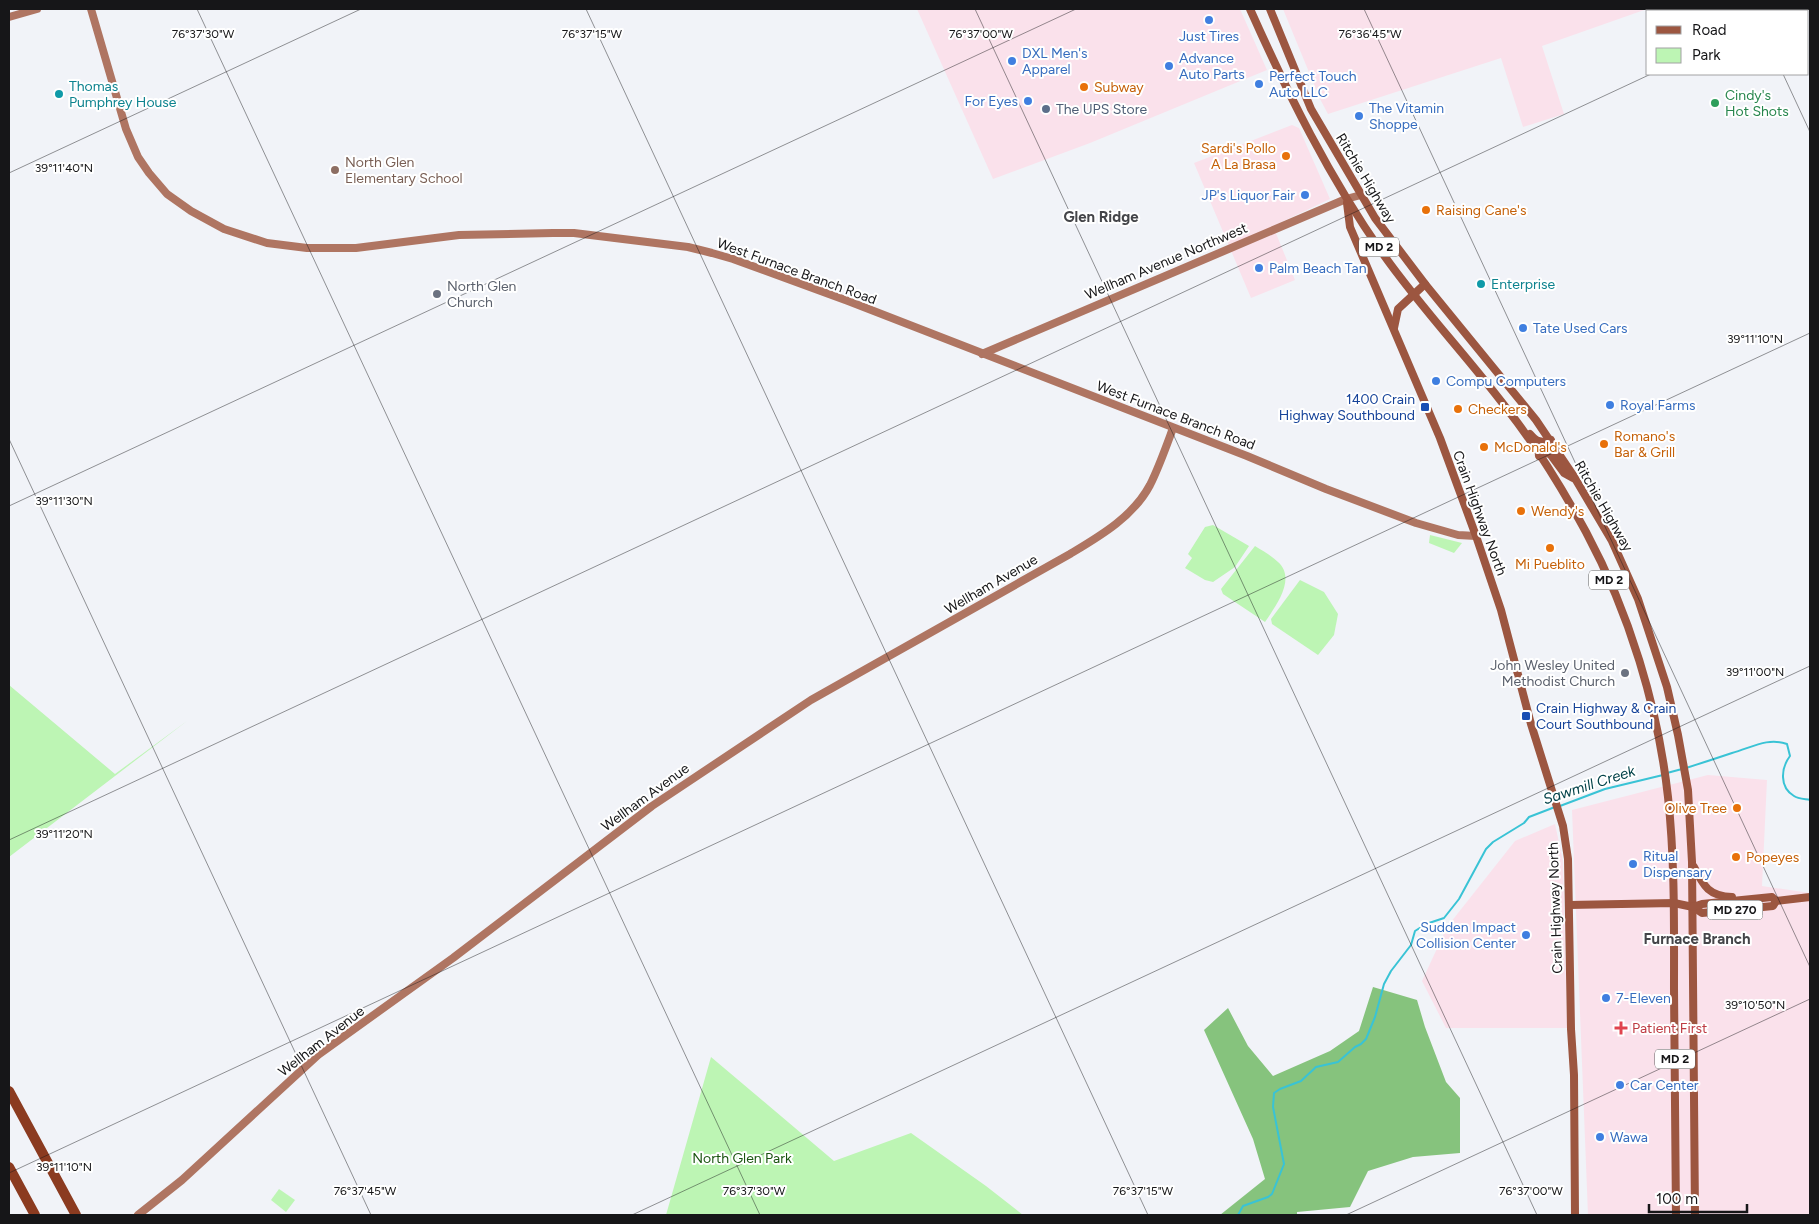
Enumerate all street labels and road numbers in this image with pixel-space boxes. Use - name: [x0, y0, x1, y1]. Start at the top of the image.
- street label: Ritchie Highway: [1332, 130, 1399, 227]
- street label: Wellham Avenue Northwest: [1082, 219, 1250, 303]
- street label: West Furnace Branch Road: [715, 235, 879, 308]
- road number: MD 2: [1359, 238, 1399, 256]
- street label: West Furnace Branch Road: [1094, 377, 1258, 454]
- street label: Crain Highway North: [1449, 448, 1510, 578]
- street label: Ritchie Highway: [1571, 458, 1637, 555]
- street label: Wellham Avenue: [942, 551, 1041, 618]
- road number: MD 2: [1589, 570, 1629, 590]
- street label: Wellham Avenue: [598, 760, 693, 835]
- street label: Crain Highway North: [1545, 842, 1566, 974]
- road number: MD 270: [1708, 900, 1762, 920]
- street label: Wellham Avenue: [275, 1002, 368, 1080]
- road number: MD 2: [1655, 1050, 1695, 1068]

